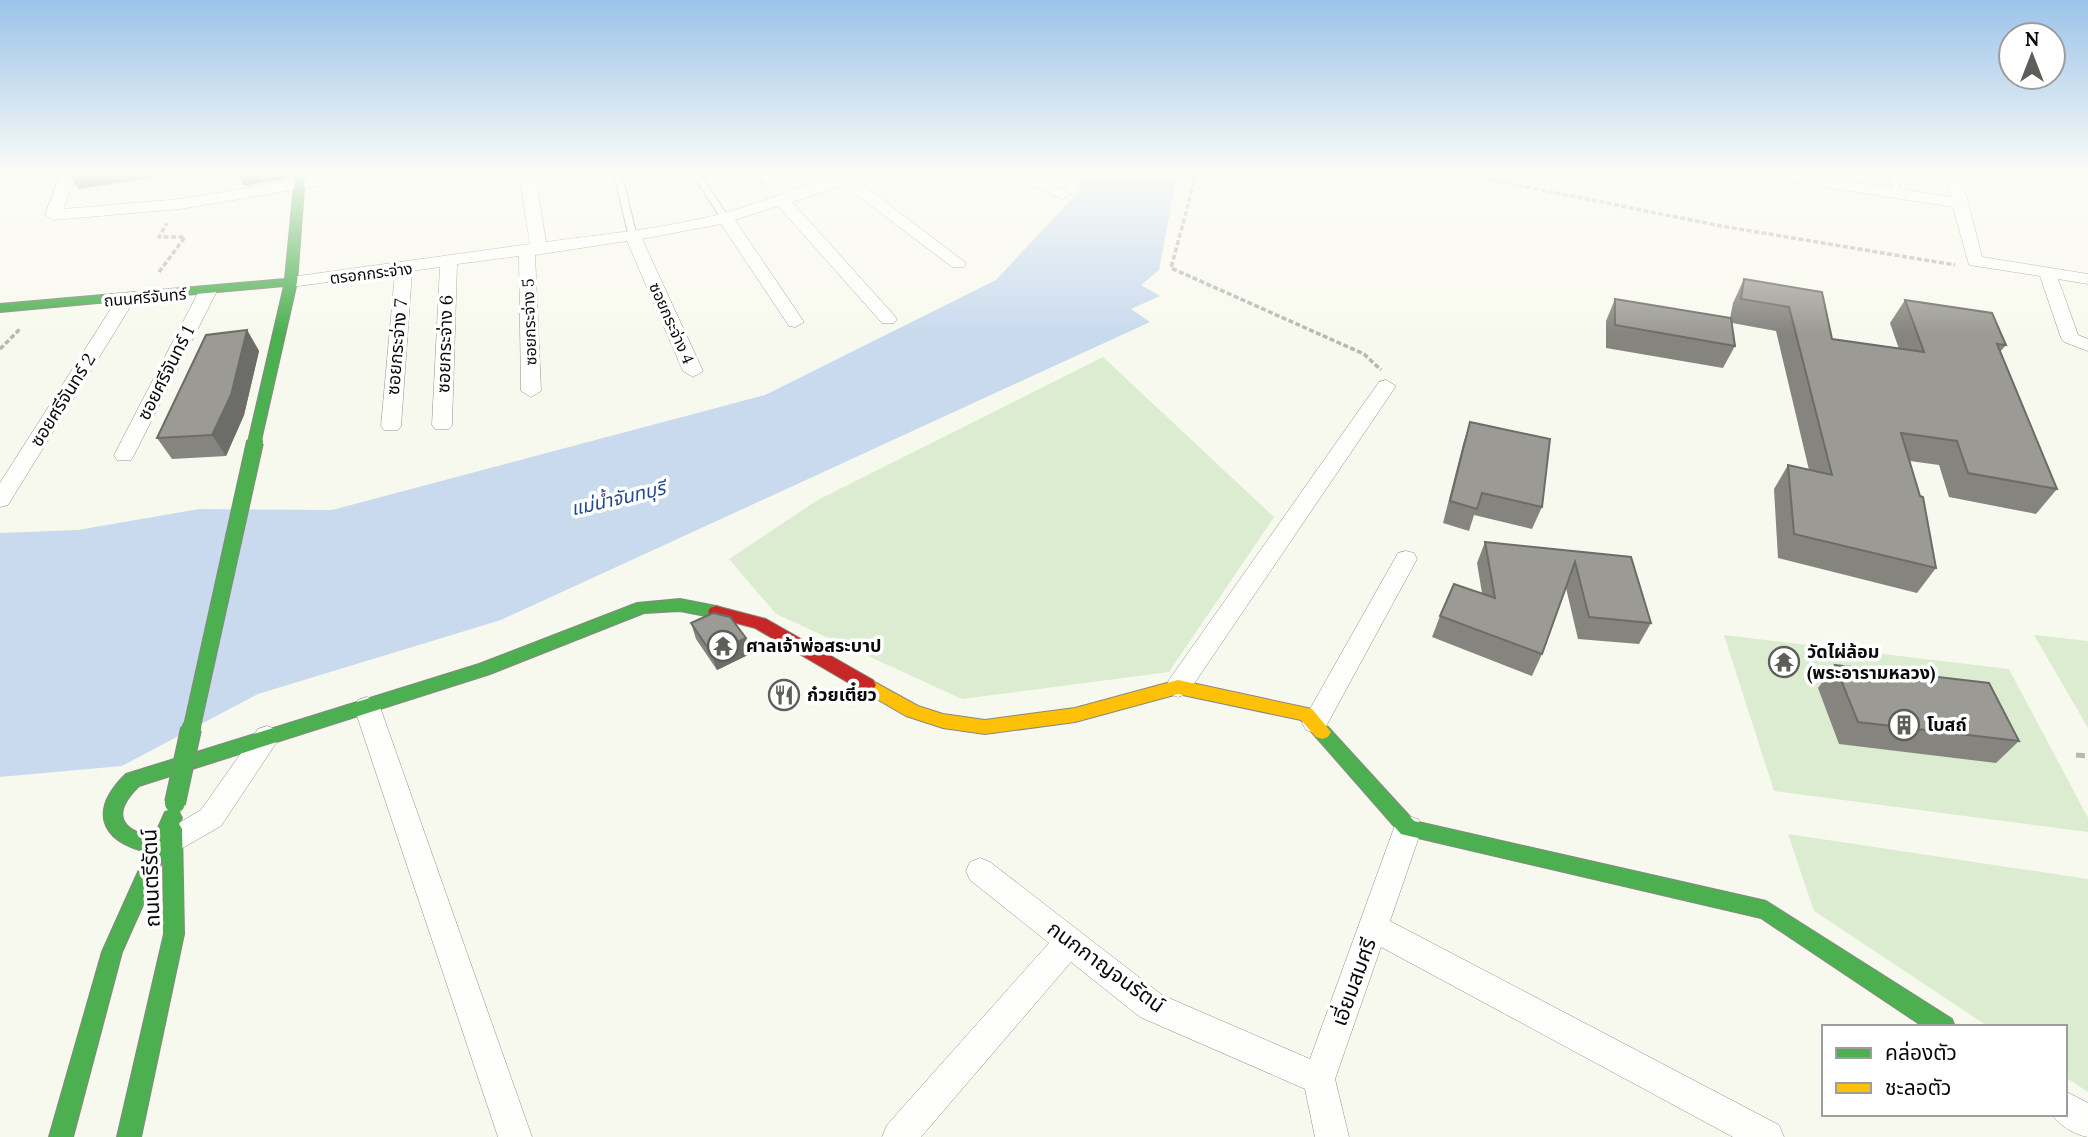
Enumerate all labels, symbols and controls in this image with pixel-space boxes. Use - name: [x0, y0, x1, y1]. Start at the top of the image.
- north arrow: [1997, 21, 2067, 91]
- text: N: [2025, 27, 2040, 51]
- street label: ตรอกกระจ่าง: [328, 258, 414, 288]
- street label: ซอยกระจ่าง 5: [517, 278, 541, 366]
- street label: ซอยกระจ่าง 4: [645, 279, 699, 367]
- street label: ถนนศรีจันทร์: [103, 283, 188, 311]
- street label: ซอยกระจ่าง 6: [431, 294, 458, 394]
- street label: ซอยกระจ่าง 7: [381, 298, 412, 396]
- street label: ซอยศรีจันทร์ 1: [132, 322, 199, 424]
- street label: ซอยศรีจันทร์ 2: [25, 349, 100, 451]
- water label: แม่น้ำจันทบุรี: [568, 474, 671, 520]
- temple icon: ศาลเจ้าพ่อสระบาป: [706, 629, 740, 663]
- place label: ศาลเจ้าพ่อสระบาป: [746, 634, 881, 657]
- place label: วัดไผ่ล้อม (พระอารามหลวง): [1807, 640, 1935, 684]
- temple icon: วัดไผ่ล้อม (พระอารามหลวง): [1767, 645, 1801, 679]
- restaurant icon: ก๋วยเตี๋ยว: [767, 678, 801, 712]
- place label: ก๋วยเตี๋ยว: [807, 682, 877, 706]
- building icon: โบสถ์: [1887, 708, 1921, 742]
- place label: โบสถ์: [1927, 713, 1967, 736]
- street label: ถนนตรีรัตน์: [135, 828, 166, 928]
- street label: กนกกาญจนรัตน์: [1042, 915, 1170, 1018]
- street label: เอี่ยมสมศรี: [1324, 934, 1382, 1030]
- legend: [1822, 1025, 2067, 1116]
- text: คล่องตัว: [1885, 1039, 1957, 1066]
- text: ชะลอตัว: [1885, 1074, 1951, 1101]

